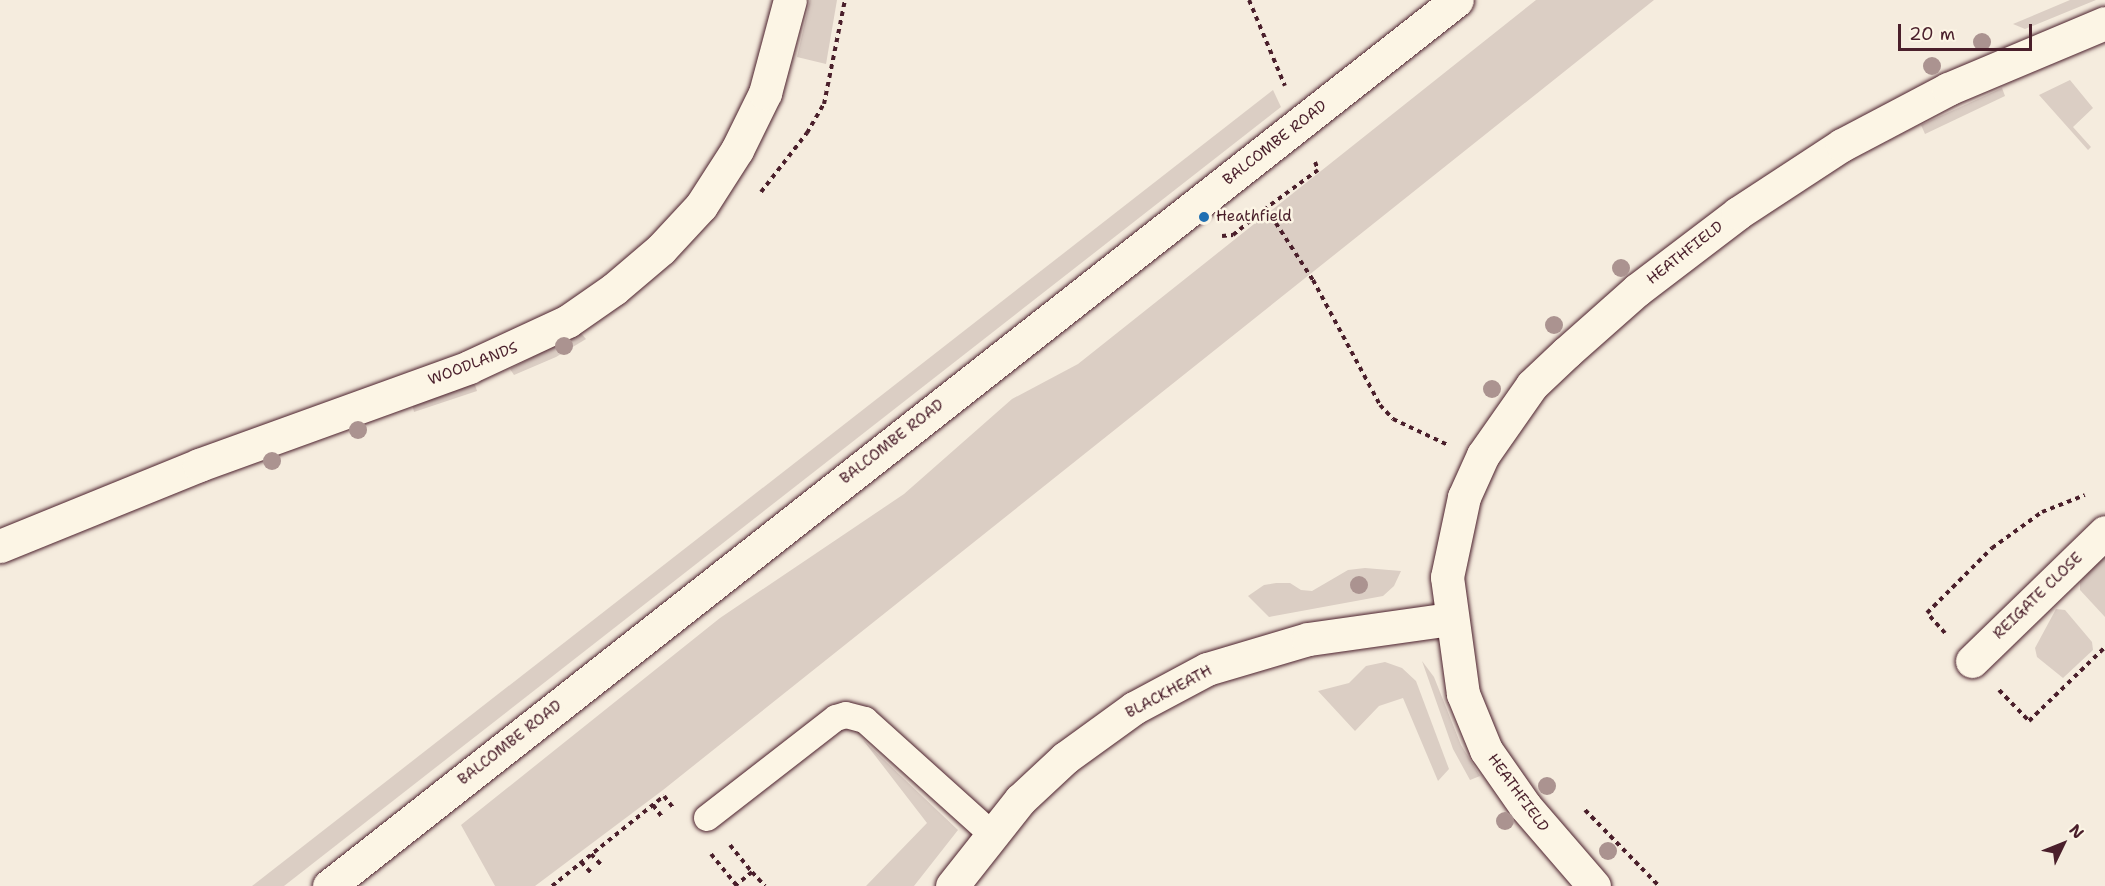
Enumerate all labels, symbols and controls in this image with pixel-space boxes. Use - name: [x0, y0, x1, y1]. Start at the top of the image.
- scale bar: [1901, 12, 2034, 50]
- text: 20 m: [1909, 22, 1955, 46]
- street label: BALCOMBE ROAD: [1220, 97, 1330, 189]
- place label: Heathfield: [1216, 208, 1292, 226]
- marker: Heathfield: [1197, 210, 1211, 224]
- street label: HEATHFIELD: [1643, 218, 1727, 288]
- street label: WOODLANDS: [426, 339, 520, 389]
- street label: BALCOMBE ROAD: [837, 396, 947, 488]
- street label: REIGATE CLOSE: [1990, 549, 2086, 643]
- street label: BLACKHEATH: [1123, 662, 1215, 722]
- street label: BALCOMBE ROAD: [455, 697, 565, 789]
- street label: HEATHFIELD: [1484, 750, 1552, 836]
- north arrow: [2033, 814, 2093, 874]
- text: N: [2065, 820, 2089, 843]

